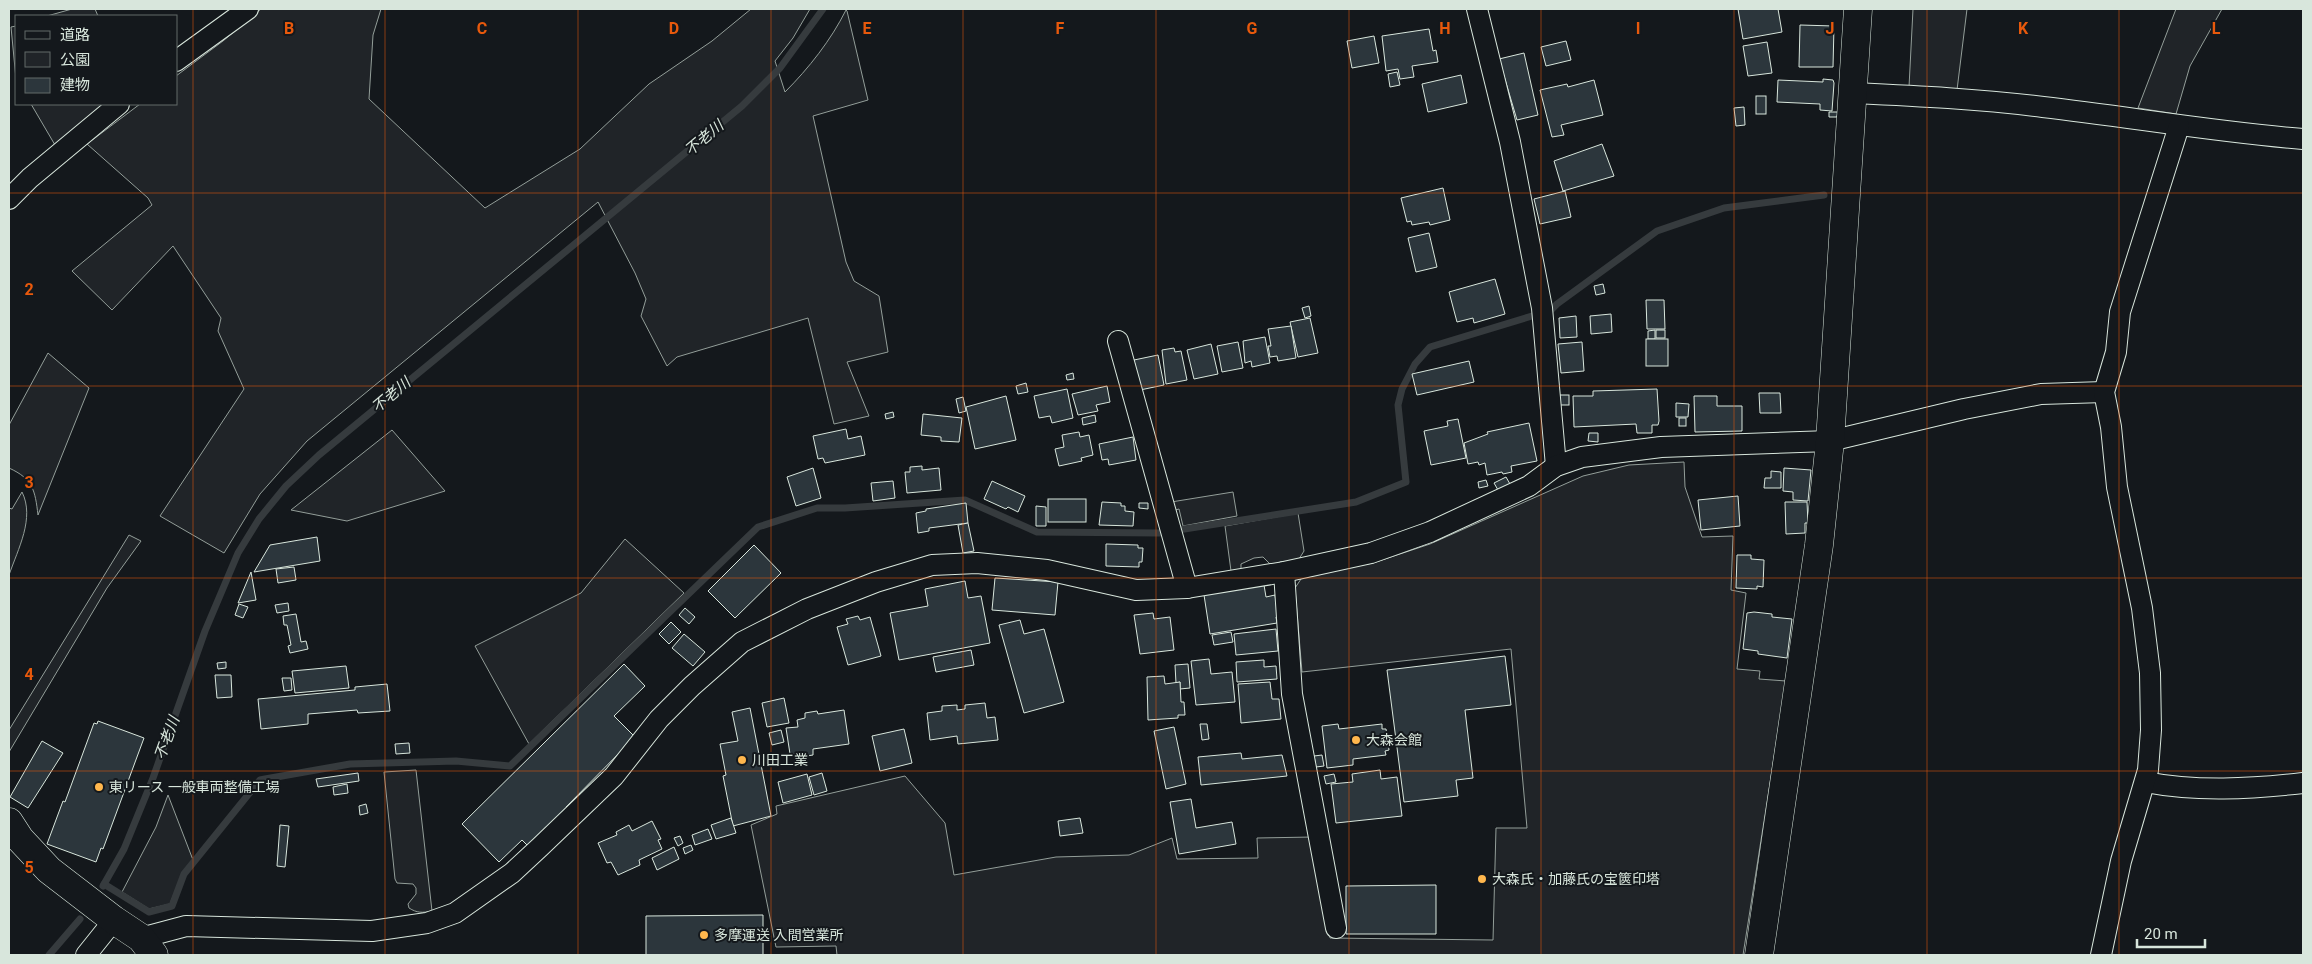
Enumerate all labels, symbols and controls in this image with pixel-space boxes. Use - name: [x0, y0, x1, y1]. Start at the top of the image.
- legend: [15, 15, 178, 105]
- text: B: [284, 19, 294, 38]
- text: C: [477, 19, 487, 38]
- text: D: [669, 19, 679, 38]
- text: E: [863, 19, 872, 38]
- text: F: [1056, 19, 1065, 38]
- text: G: [1247, 19, 1258, 38]
- text: H: [1439, 19, 1451, 38]
- text: I: [1636, 19, 1640, 38]
- text: J: [1826, 19, 1834, 38]
- text: K: [2018, 19, 2029, 38]
- text: L: [2212, 19, 2221, 38]
- text: 道路: [60, 26, 90, 44]
- text: 公園: [60, 51, 90, 69]
- text: 建物: [60, 76, 90, 94]
- water label: 不老川: [681, 115, 729, 159]
- text: 2: [24, 280, 34, 299]
- water label: 不老川: [368, 372, 416, 416]
- text: 3: [24, 473, 34, 492]
- text: 4: [24, 665, 34, 684]
- water label: 不老川: [151, 712, 184, 762]
- place label: 大森会館: [1366, 732, 1422, 748]
- marker: 大森会館: [1350, 734, 1362, 746]
- place label: 川田工業: [752, 752, 808, 768]
- marker: 川田工業: [736, 754, 748, 766]
- place label: 東リース 一般車両整備工場: [109, 779, 280, 795]
- marker: 東リース 一般車両整備工場: [93, 781, 105, 793]
- text: 5: [24, 858, 34, 877]
- place label: 大森氏・加藤氏の宝篋印塔: [1492, 871, 1660, 887]
- marker: 大森氏・加藤氏の宝篋印塔: [1476, 873, 1488, 885]
- scale bar: [2137, 916, 2204, 948]
- text: 20 m: [2144, 925, 2178, 943]
- place label: 多摩運送 入間営業所: [714, 927, 843, 943]
- marker: 多摩運送 入間営業所: [698, 929, 710, 941]

